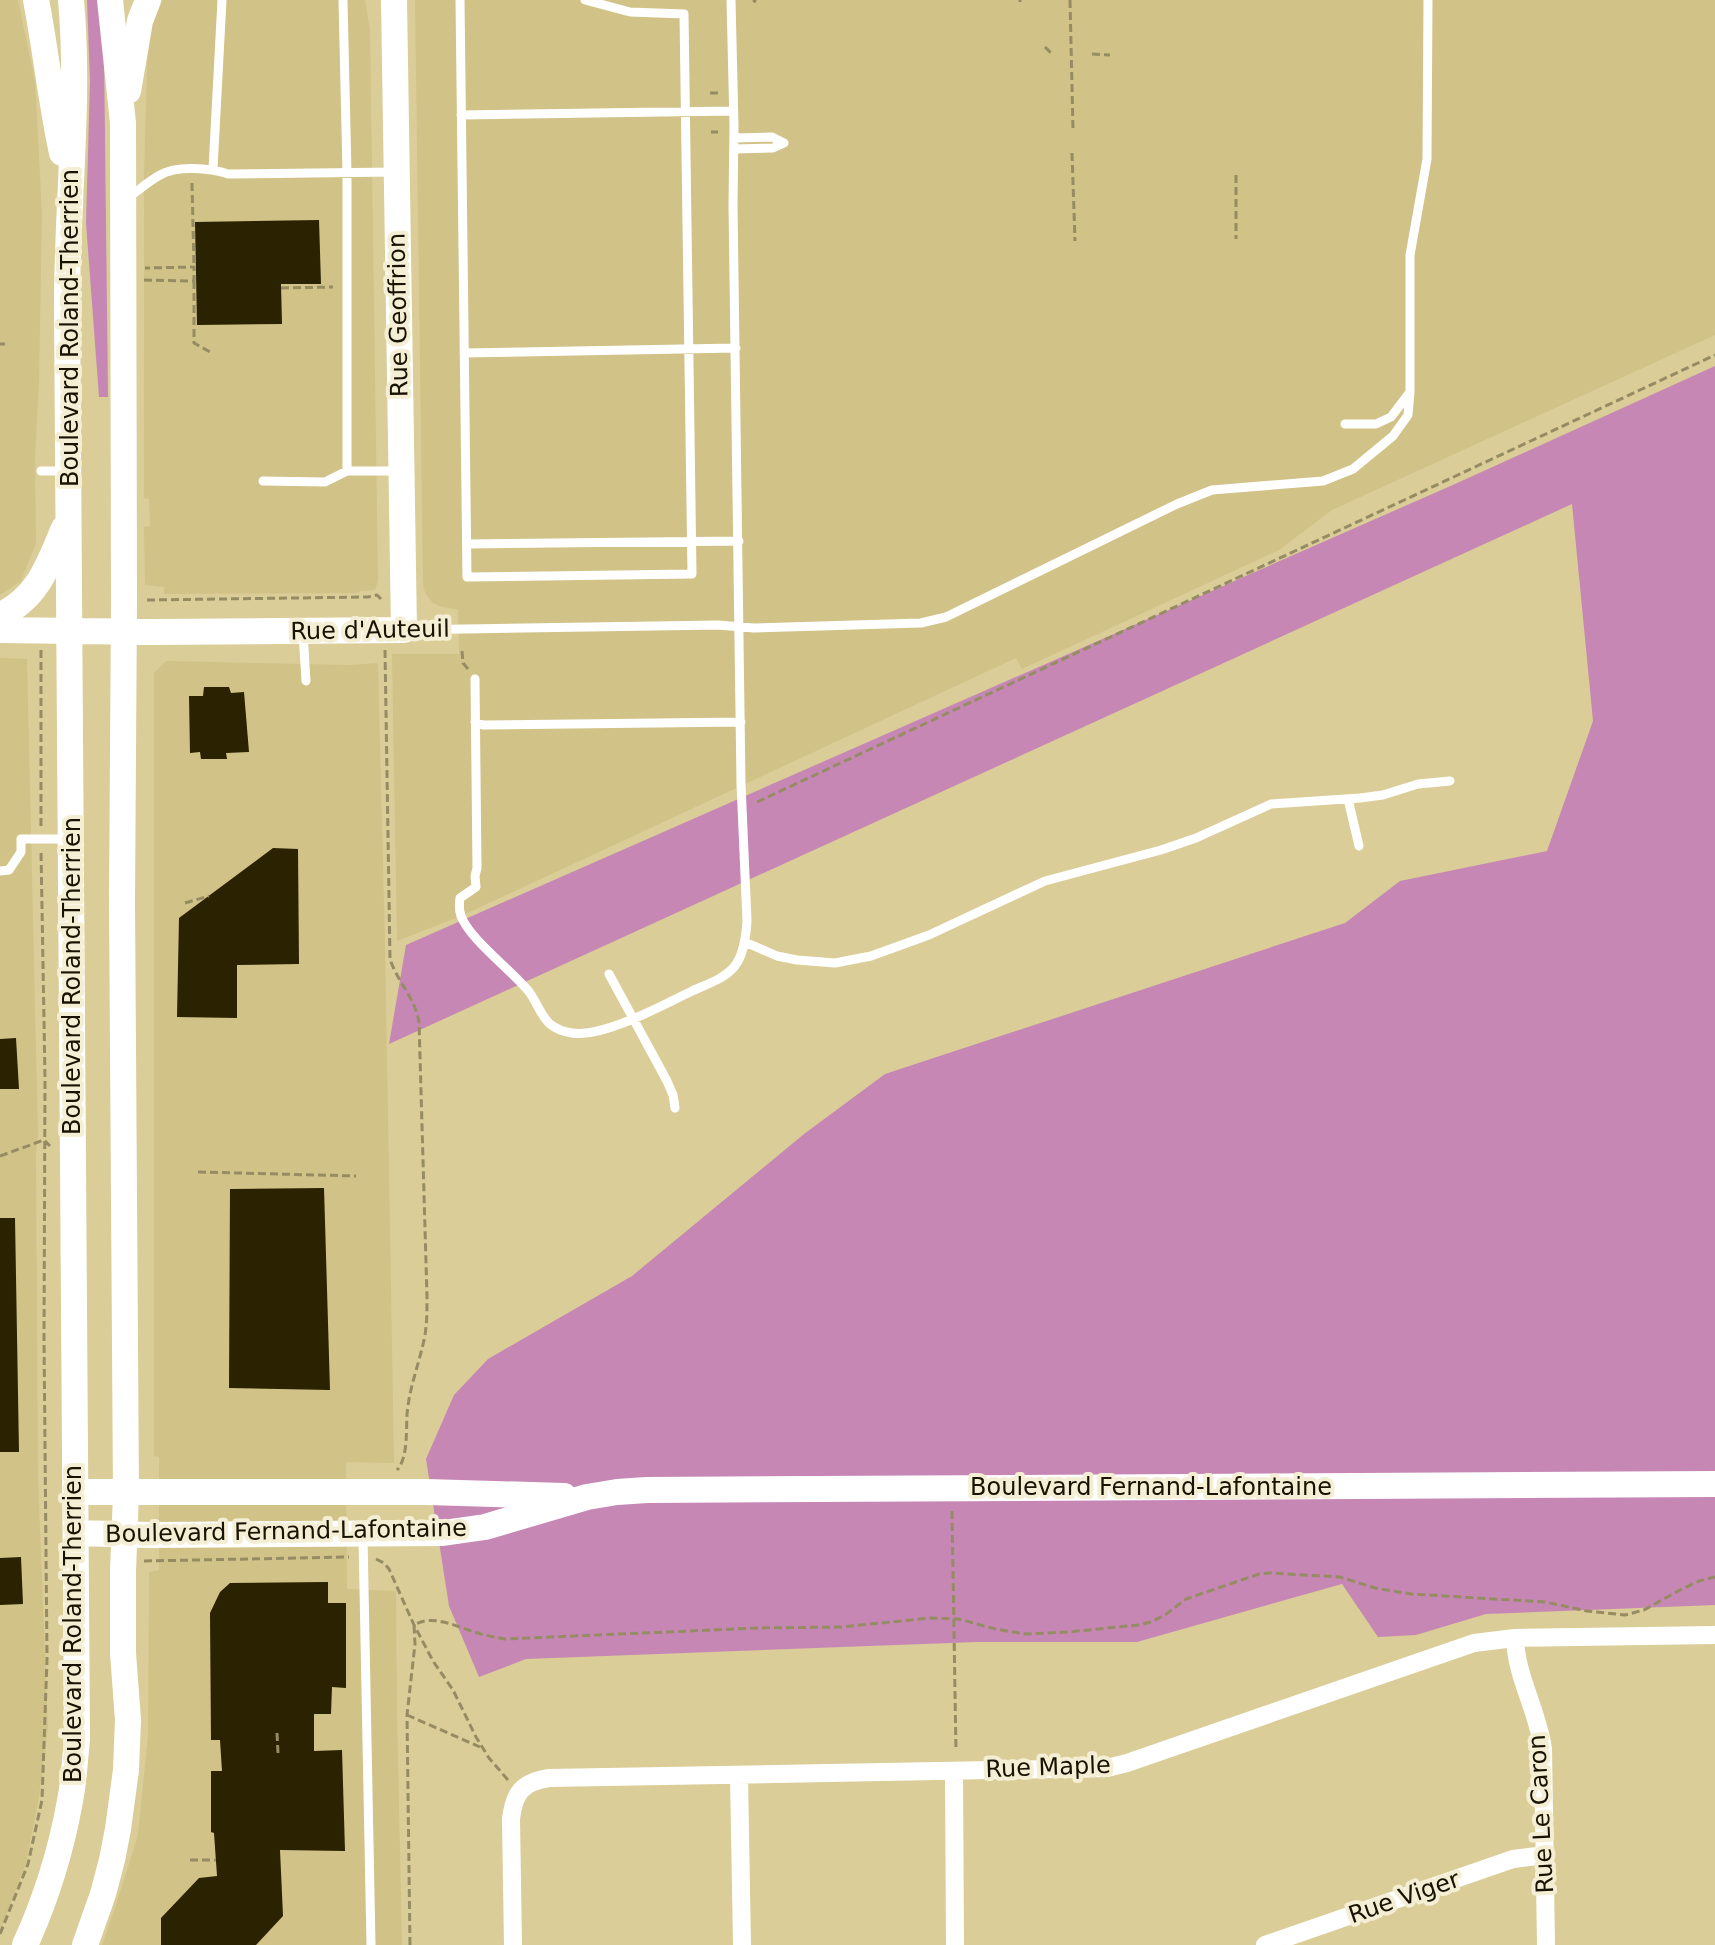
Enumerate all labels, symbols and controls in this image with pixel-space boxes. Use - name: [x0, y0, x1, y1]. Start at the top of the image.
- street label: Boulevard Roland-Therrien: [56, 169, 84, 487]
- street label: Rue Geoffrion: [383, 233, 413, 397]
- street label: Rue d'Auteuil: [290, 615, 450, 645]
- street label: Boulevard Roland-Therrien: [58, 817, 86, 1135]
- street label: Boulevard Roland-Therrien: [59, 1465, 87, 1783]
- street label: Boulevard Fernand-Lafontaine: [970, 1473, 1332, 1501]
- street label: Boulevard Fernand-Lafontaine: [105, 1514, 467, 1548]
- street label: Rue Le Caron: [1523, 1734, 1559, 1894]
- street label: Rue Maple: [985, 1751, 1111, 1783]
- street label: Rue Viger: [1345, 1865, 1463, 1929]

